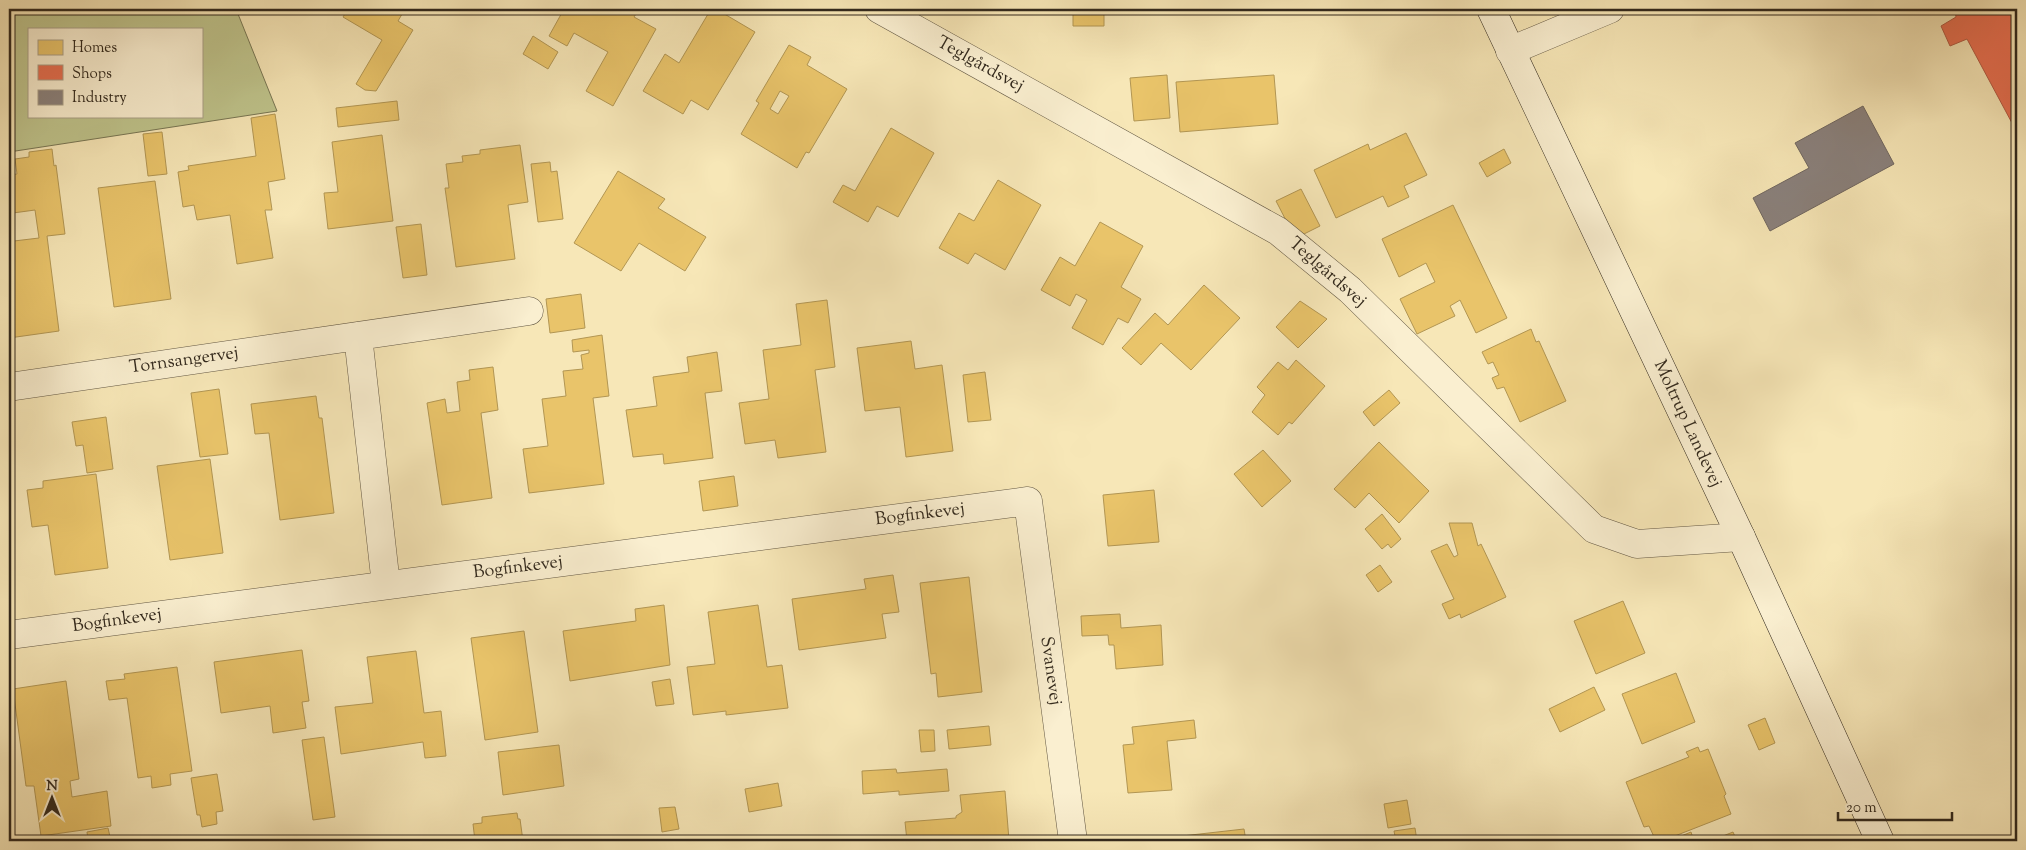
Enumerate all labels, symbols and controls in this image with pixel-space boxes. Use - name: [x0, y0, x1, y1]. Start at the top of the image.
- legend: [28, 28, 202, 118]
- street label: Teglgårdsvej: [932, 30, 1028, 100]
- text: Homes: [72, 38, 117, 59]
- text: Shops: [72, 64, 112, 85]
- text: Industry: [72, 88, 127, 109]
- street label: Teglgårdsvej: [1282, 232, 1372, 314]
- street label: Tornsangervej: [128, 340, 240, 382]
- street label: Moltrup Landevej: [1646, 356, 1728, 492]
- street label: Bogfinkevej: [874, 497, 966, 533]
- street label: Bogfinkevej: [472, 550, 564, 586]
- street label: Bogfinkevej: [71, 602, 163, 640]
- street label: Svanevej: [1032, 635, 1068, 707]
- north arrow: [28, 772, 78, 822]
- text: N: [46, 777, 58, 797]
- scale bar: [1838, 790, 1952, 822]
- text: 20 m: [1846, 798, 1877, 819]

